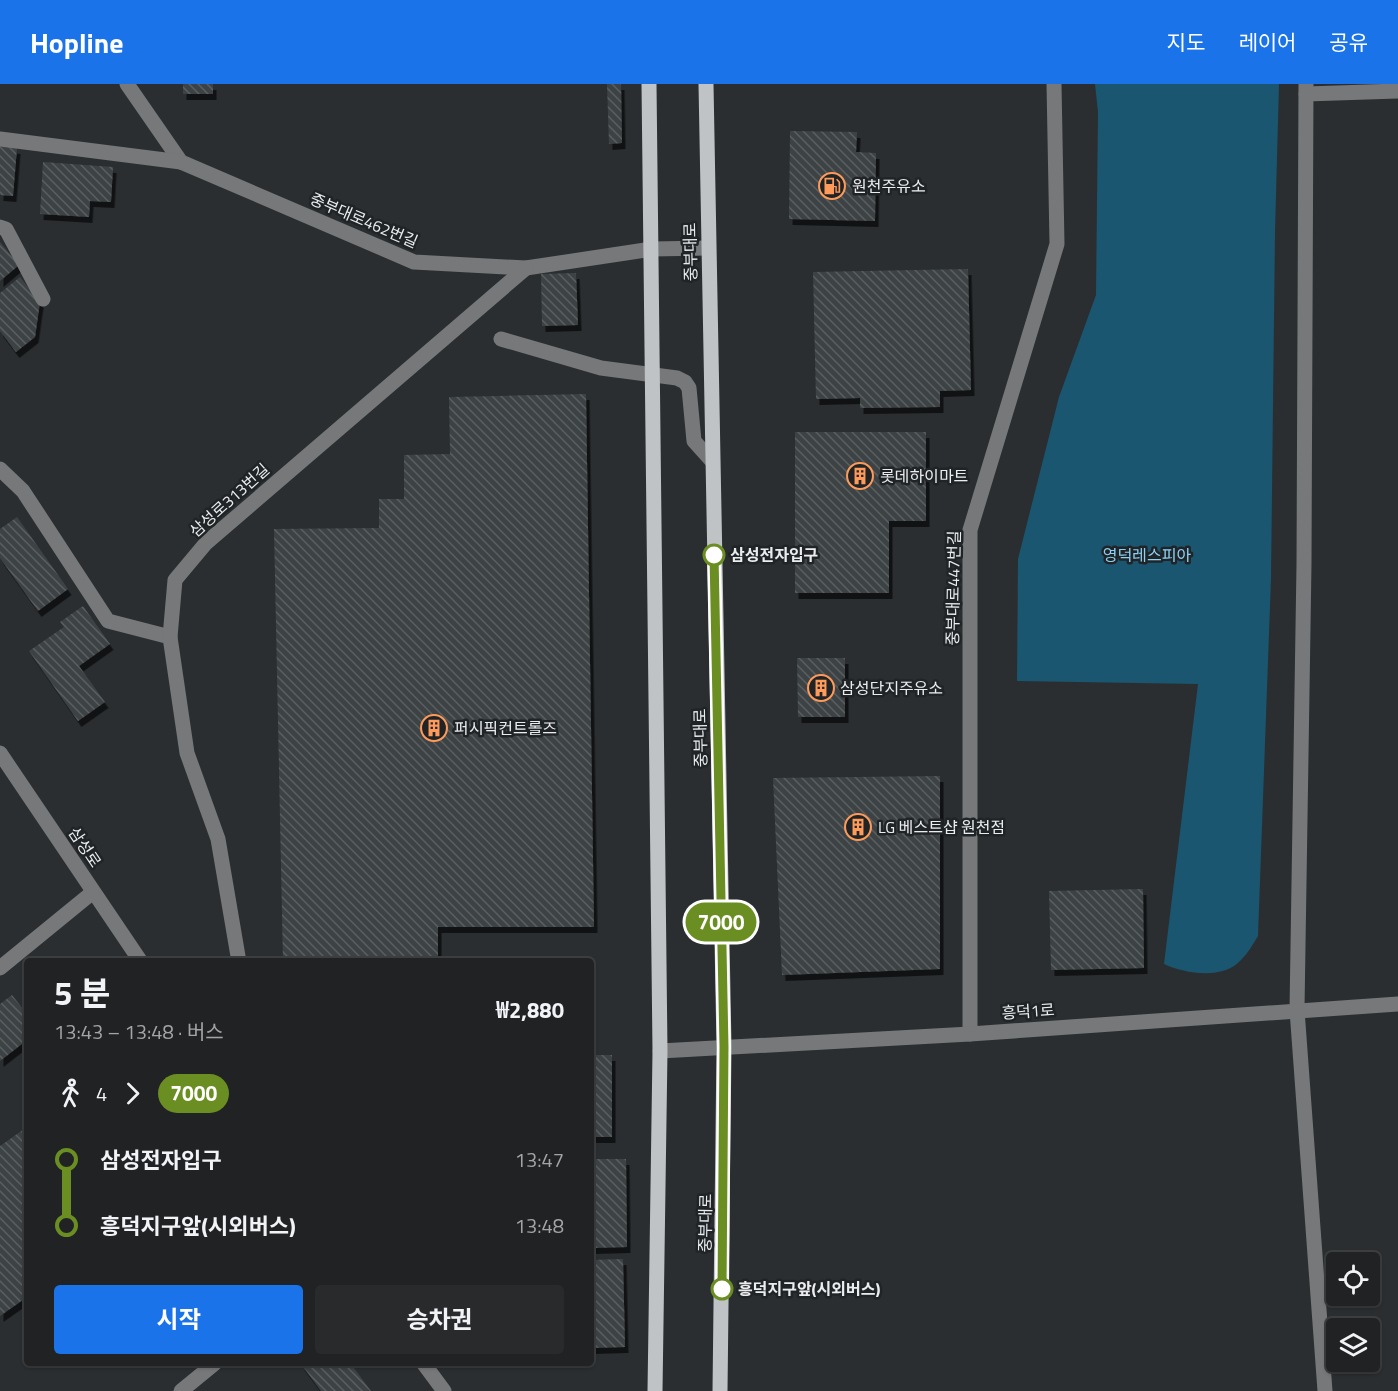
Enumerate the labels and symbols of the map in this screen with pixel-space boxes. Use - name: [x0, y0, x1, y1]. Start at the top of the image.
- fuel station icon: 원천주유소: [817, 171, 847, 201]
- place label: 원천주유소: [852, 174, 926, 198]
- street label: 중부대로462번길: [306, 186, 422, 254]
- street label: 중부대로: [677, 222, 703, 282]
- street label: 삼성로313번길: [184, 457, 274, 543]
- building icon: 롯데하이마트: [845, 461, 875, 491]
- place label: 롯데하이마트: [880, 464, 968, 488]
- street label: 중부대로447번길: [940, 530, 966, 646]
- place label: 삼성전자입구: [730, 543, 818, 567]
- park label: 영덕레스피아: [1103, 543, 1191, 567]
- marker: 삼성전자입구: [703, 544, 725, 566]
- building icon: 삼성단지주유소: [806, 673, 836, 703]
- place label: 삼성단지주유소: [840, 676, 943, 700]
- street label: 중부대로: [687, 708, 713, 768]
- building icon: 퍼시픽컨트롤즈: [419, 713, 449, 743]
- place label: 퍼시픽컨트롤즈: [454, 716, 557, 740]
- building icon: LG 베스트샵 원천점: [843, 812, 873, 842]
- place label: LG 베스트샵 원천점: [878, 815, 1005, 839]
- street label: 삼성로: [63, 822, 107, 872]
- line badge: 7000: [679, 902, 763, 942]
- street label: 흥덕1로: [1001, 997, 1056, 1025]
- street label: 중부대로: [692, 1193, 718, 1253]
- place label: 흥덕지구앞(시외버스): [738, 1277, 880, 1301]
- marker: 흥덕지구앞(시외버스): [711, 1278, 733, 1300]

